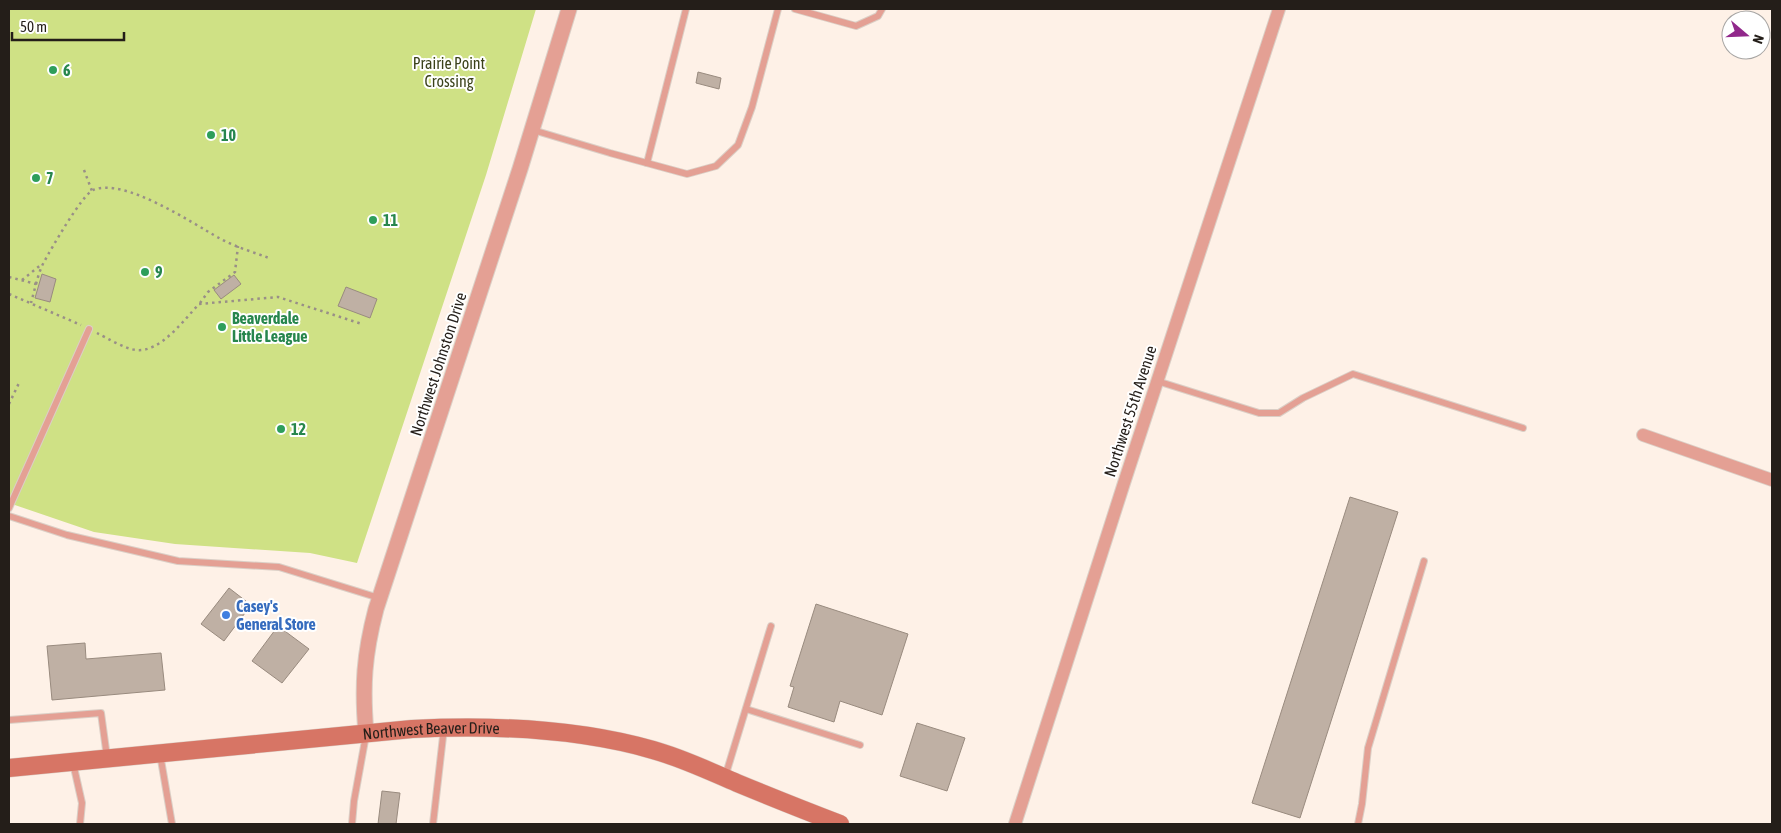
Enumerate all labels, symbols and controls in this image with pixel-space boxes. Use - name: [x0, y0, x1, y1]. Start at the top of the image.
- scale bar: [12, 10, 125, 42]
- north arrow: [1721, 10, 1771, 60]
- text: 50 m: [20, 18, 47, 35]
- text: N: [1749, 33, 1767, 46]
- park label: Prairie Point Crossing: [413, 54, 486, 91]
- place label: 6: [63, 61, 71, 79]
- marker: 6: [47, 64, 59, 76]
- place label: 10: [221, 126, 237, 144]
- marker: 10: [205, 129, 217, 141]
- place label: 7: [46, 169, 54, 187]
- marker: 7: [30, 172, 42, 184]
- place label: 11: [383, 211, 399, 229]
- marker: 11: [367, 214, 379, 226]
- place label: 9: [155, 263, 163, 281]
- marker: 9: [139, 266, 151, 278]
- street label: Northwest Johnston Drive: [406, 290, 470, 438]
- place label: Beaverdale Little League: [232, 309, 307, 345]
- marker: Beaverdale Little League: [216, 321, 228, 333]
- street label: Northwest 55th Avenue: [1100, 343, 1160, 479]
- place label: 12: [291, 420, 306, 438]
- marker: 12: [275, 423, 287, 435]
- place label: Casey's General Store: [236, 597, 316, 633]
- marker: Casey's General Store: [220, 609, 232, 621]
- street label: Northwest Beaver Drive: [362, 718, 500, 743]

